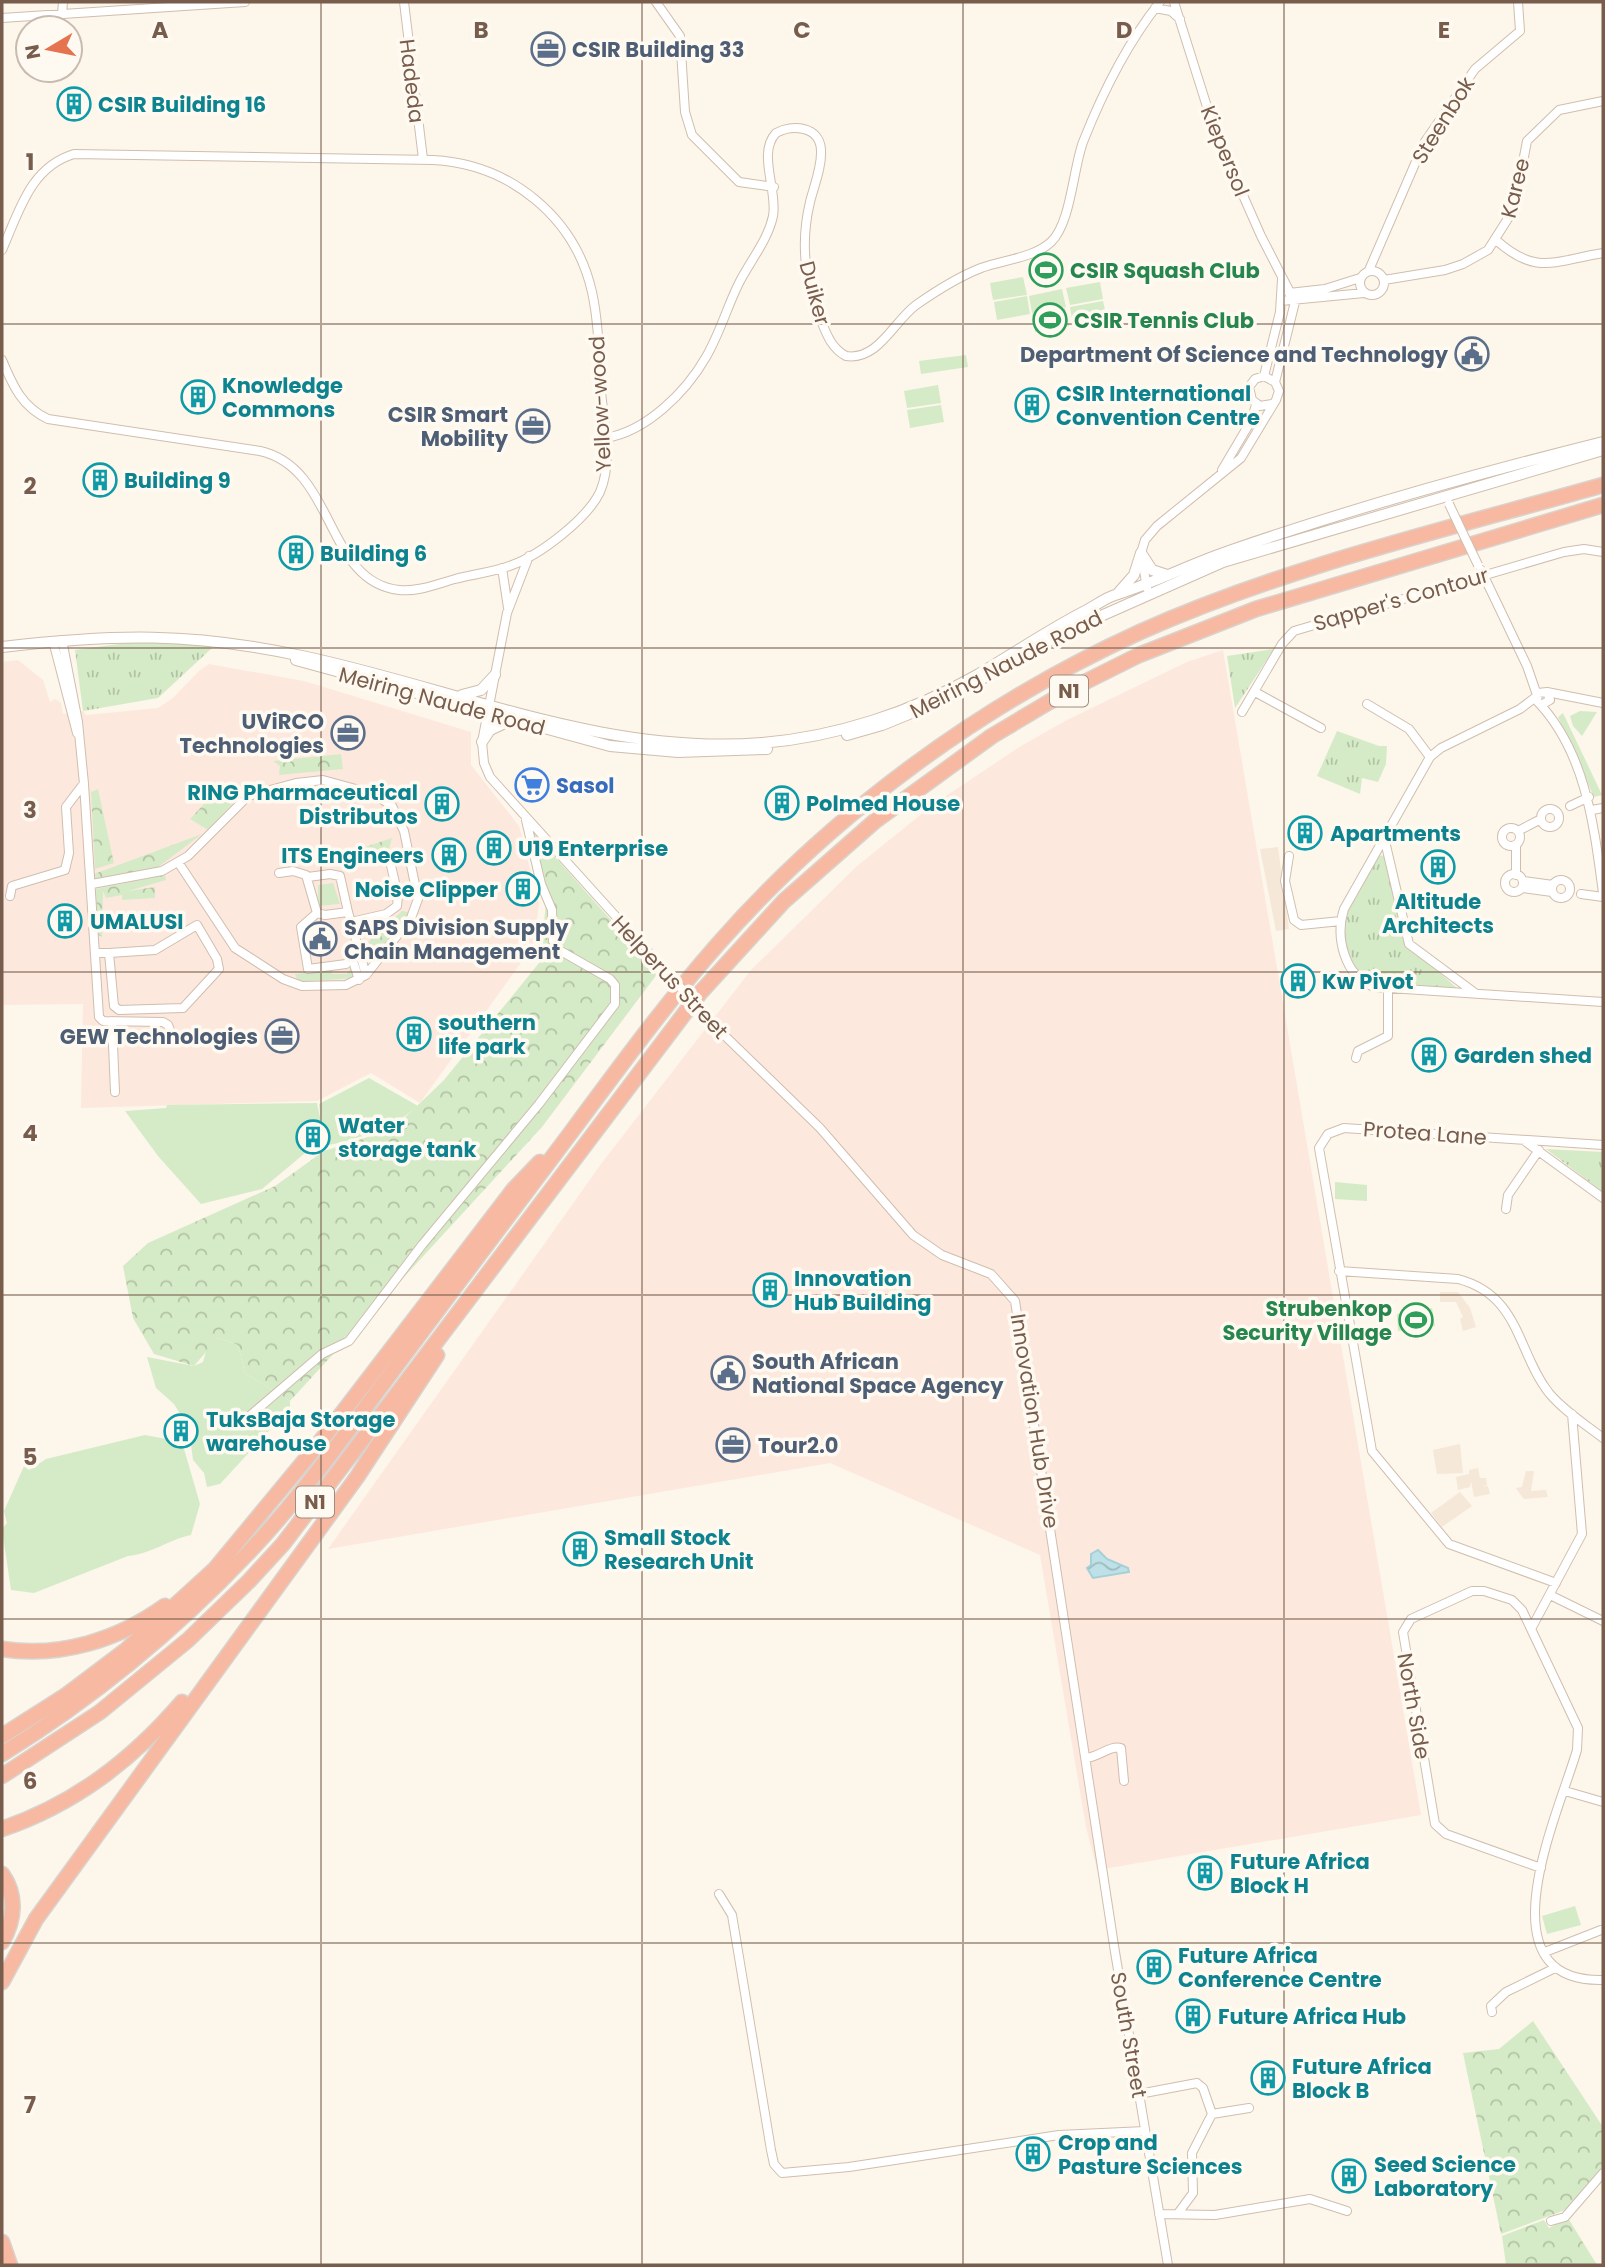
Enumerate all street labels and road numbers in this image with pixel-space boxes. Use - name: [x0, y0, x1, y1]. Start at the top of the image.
- street label: Hadeda: [392, 37, 432, 125]
- street label: Steenbok: [1405, 71, 1481, 169]
- street label: Kiepersol: [1194, 101, 1256, 201]
- street label: Karee: [1494, 155, 1536, 221]
- street label: Duiker: [793, 258, 837, 328]
- street label: Yellow-wood: [582, 335, 618, 473]
- street label: Sapper's Contour: [1310, 560, 1492, 638]
- street label: Meiring Naude Road: [905, 603, 1107, 725]
- street label: Meiring Naude Road: [336, 660, 548, 742]
- road number: N1: [1050, 676, 1088, 706]
- street label: Helperus Street: [605, 909, 735, 1045]
- street label: Protea Lane: [1362, 1114, 1488, 1152]
- street label: Innovation Hub Drive: [1004, 1311, 1066, 1531]
- road number: N1: [296, 1486, 334, 1518]
- street label: North Side: [1390, 1651, 1438, 1761]
- street label: South Street: [1104, 1970, 1154, 2100]

